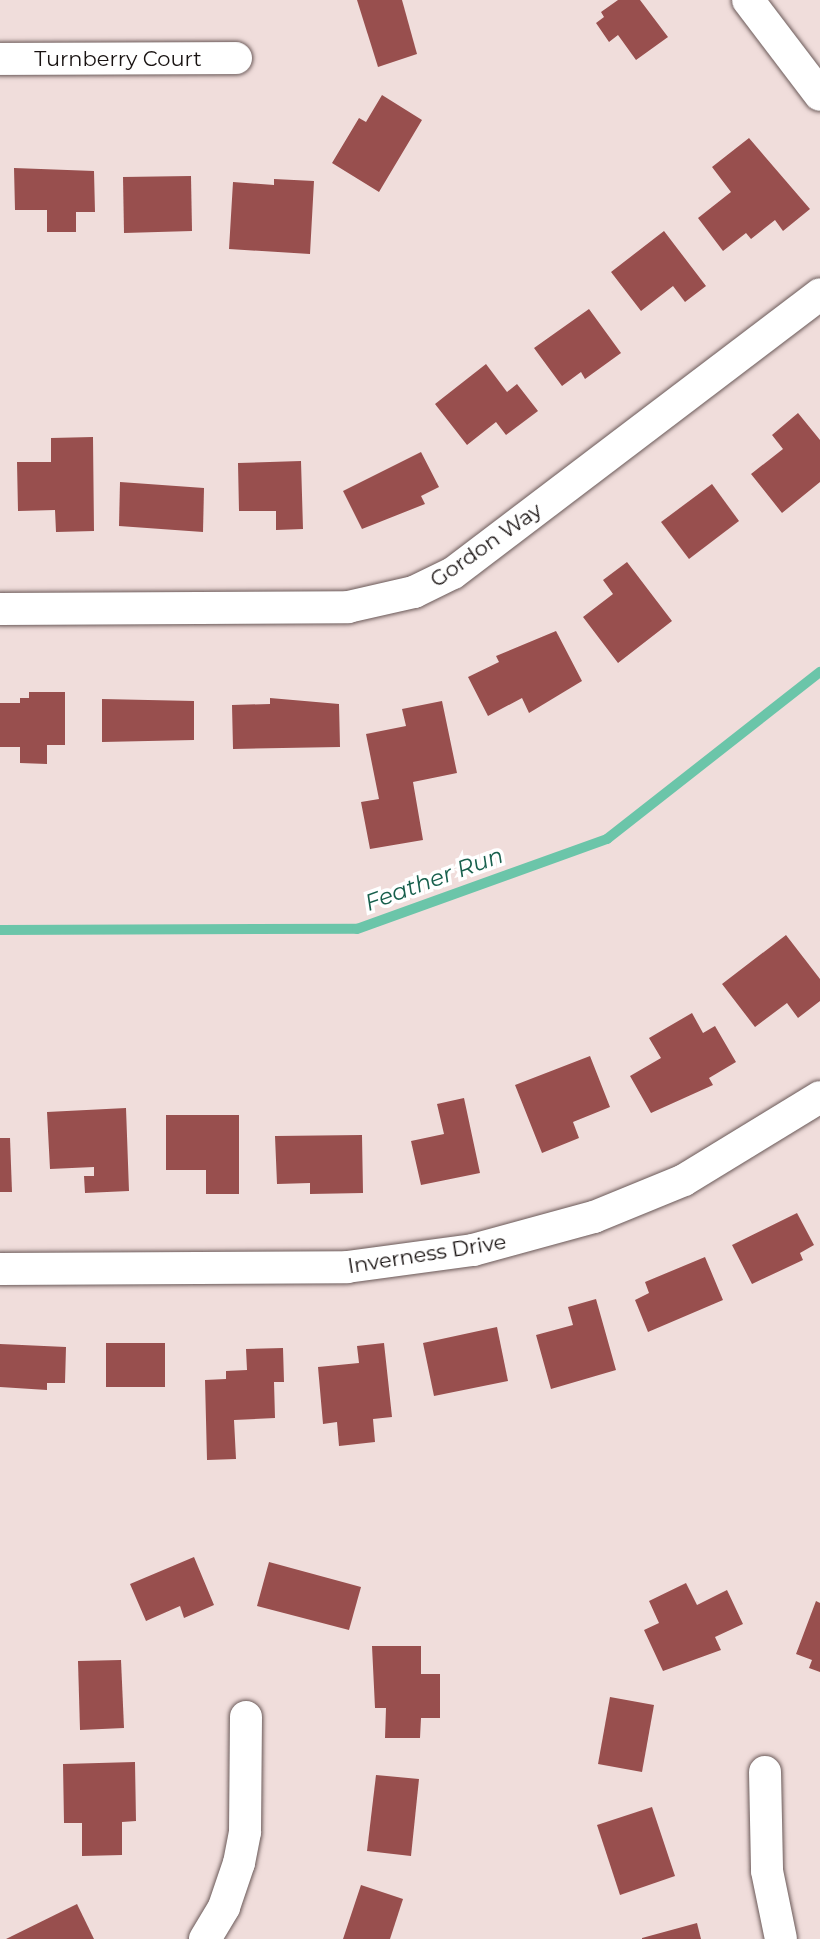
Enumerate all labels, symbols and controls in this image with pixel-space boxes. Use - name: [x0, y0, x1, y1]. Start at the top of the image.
- street label: Turnberry Court: [34, 46, 202, 72]
- street label: Gordon Way: [425, 497, 547, 593]
- water label: Feather Run: [361, 841, 507, 917]
- street label: Inverness Drive: [346, 1229, 508, 1279]

